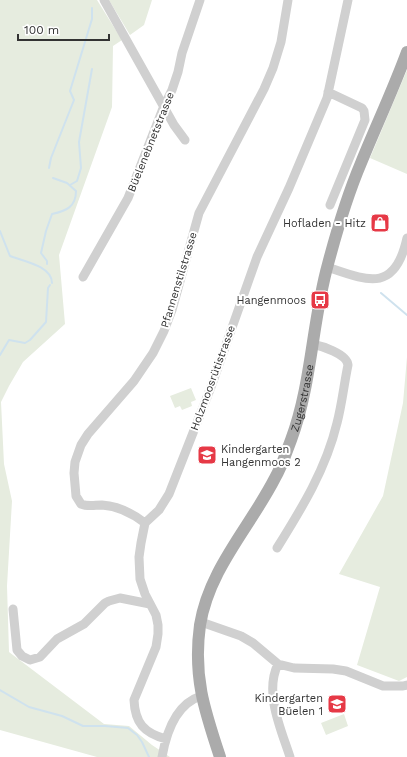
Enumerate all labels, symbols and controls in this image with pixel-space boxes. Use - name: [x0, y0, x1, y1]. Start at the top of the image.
- scale bar: [18, 16, 109, 42]
- text: 100 m: [24, 23, 59, 37]
- street label: Büelenebnetstrasse: [125, 90, 177, 194]
- shop icon: Hofladen - Hitz: [369, 212, 391, 234]
- place label: Hofladen - Hitz: [283, 217, 366, 230]
- street label: Pfannenstilstrasse: [158, 231, 200, 329]
- bus stop icon: Hangenmoos: [309, 289, 331, 311]
- place label: Hangenmoos: [236, 294, 306, 307]
- street label: Holzmoosrütistrasse: [188, 324, 238, 432]
- street label: Zugerstrasse: [288, 363, 316, 433]
- place label: Kindergarten Hangenmoos 2: [221, 443, 301, 469]
- school or university icon: Kindergarten Hangenmoos 2: [196, 444, 218, 466]
- place label: Kindergarten Büelen 1: [255, 692, 323, 718]
- school or university icon: Kindergarten Büelen 1: [326, 693, 348, 715]

